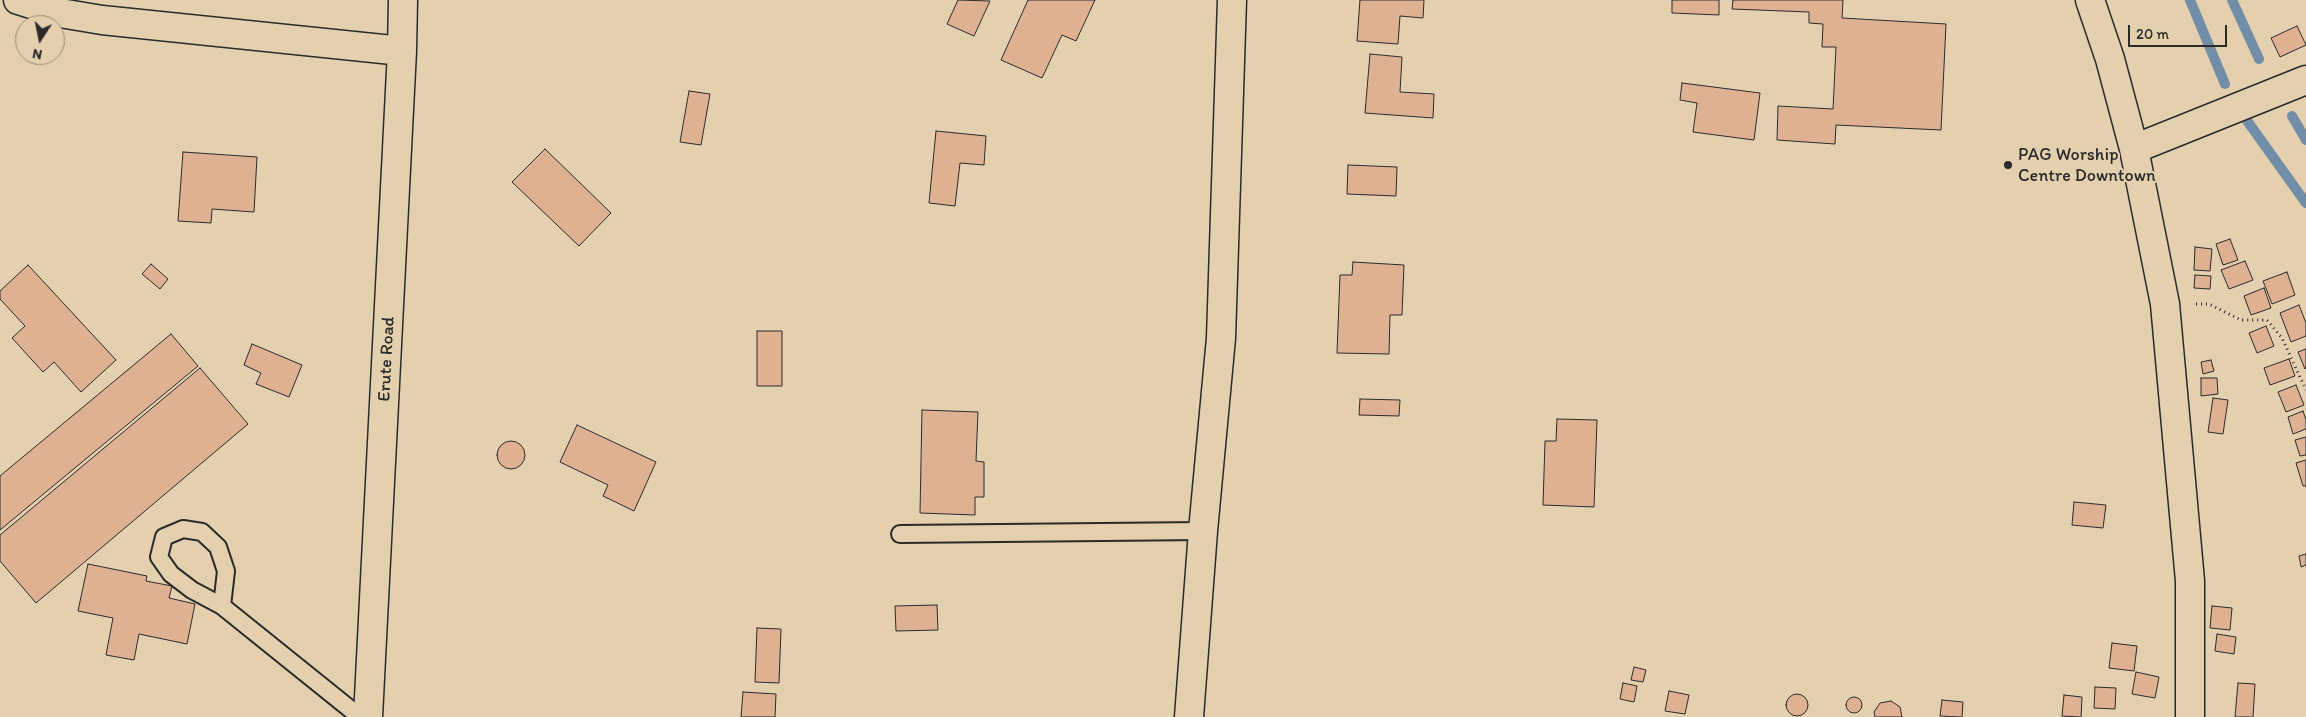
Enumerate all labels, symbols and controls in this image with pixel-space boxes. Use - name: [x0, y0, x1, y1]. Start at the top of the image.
- north arrow: [15, 15, 65, 65]
- scale bar: [2131, 15, 2230, 47]
- text: 20 m: [2136, 25, 2169, 43]
- text: N: [31, 45, 44, 63]
- place label: PAG Worship Centre Downtown: [2018, 144, 2156, 186]
- marker: PAG Worship Centre Downtown: [2002, 159, 2014, 171]
- street label: Erute Road: [374, 316, 400, 402]

